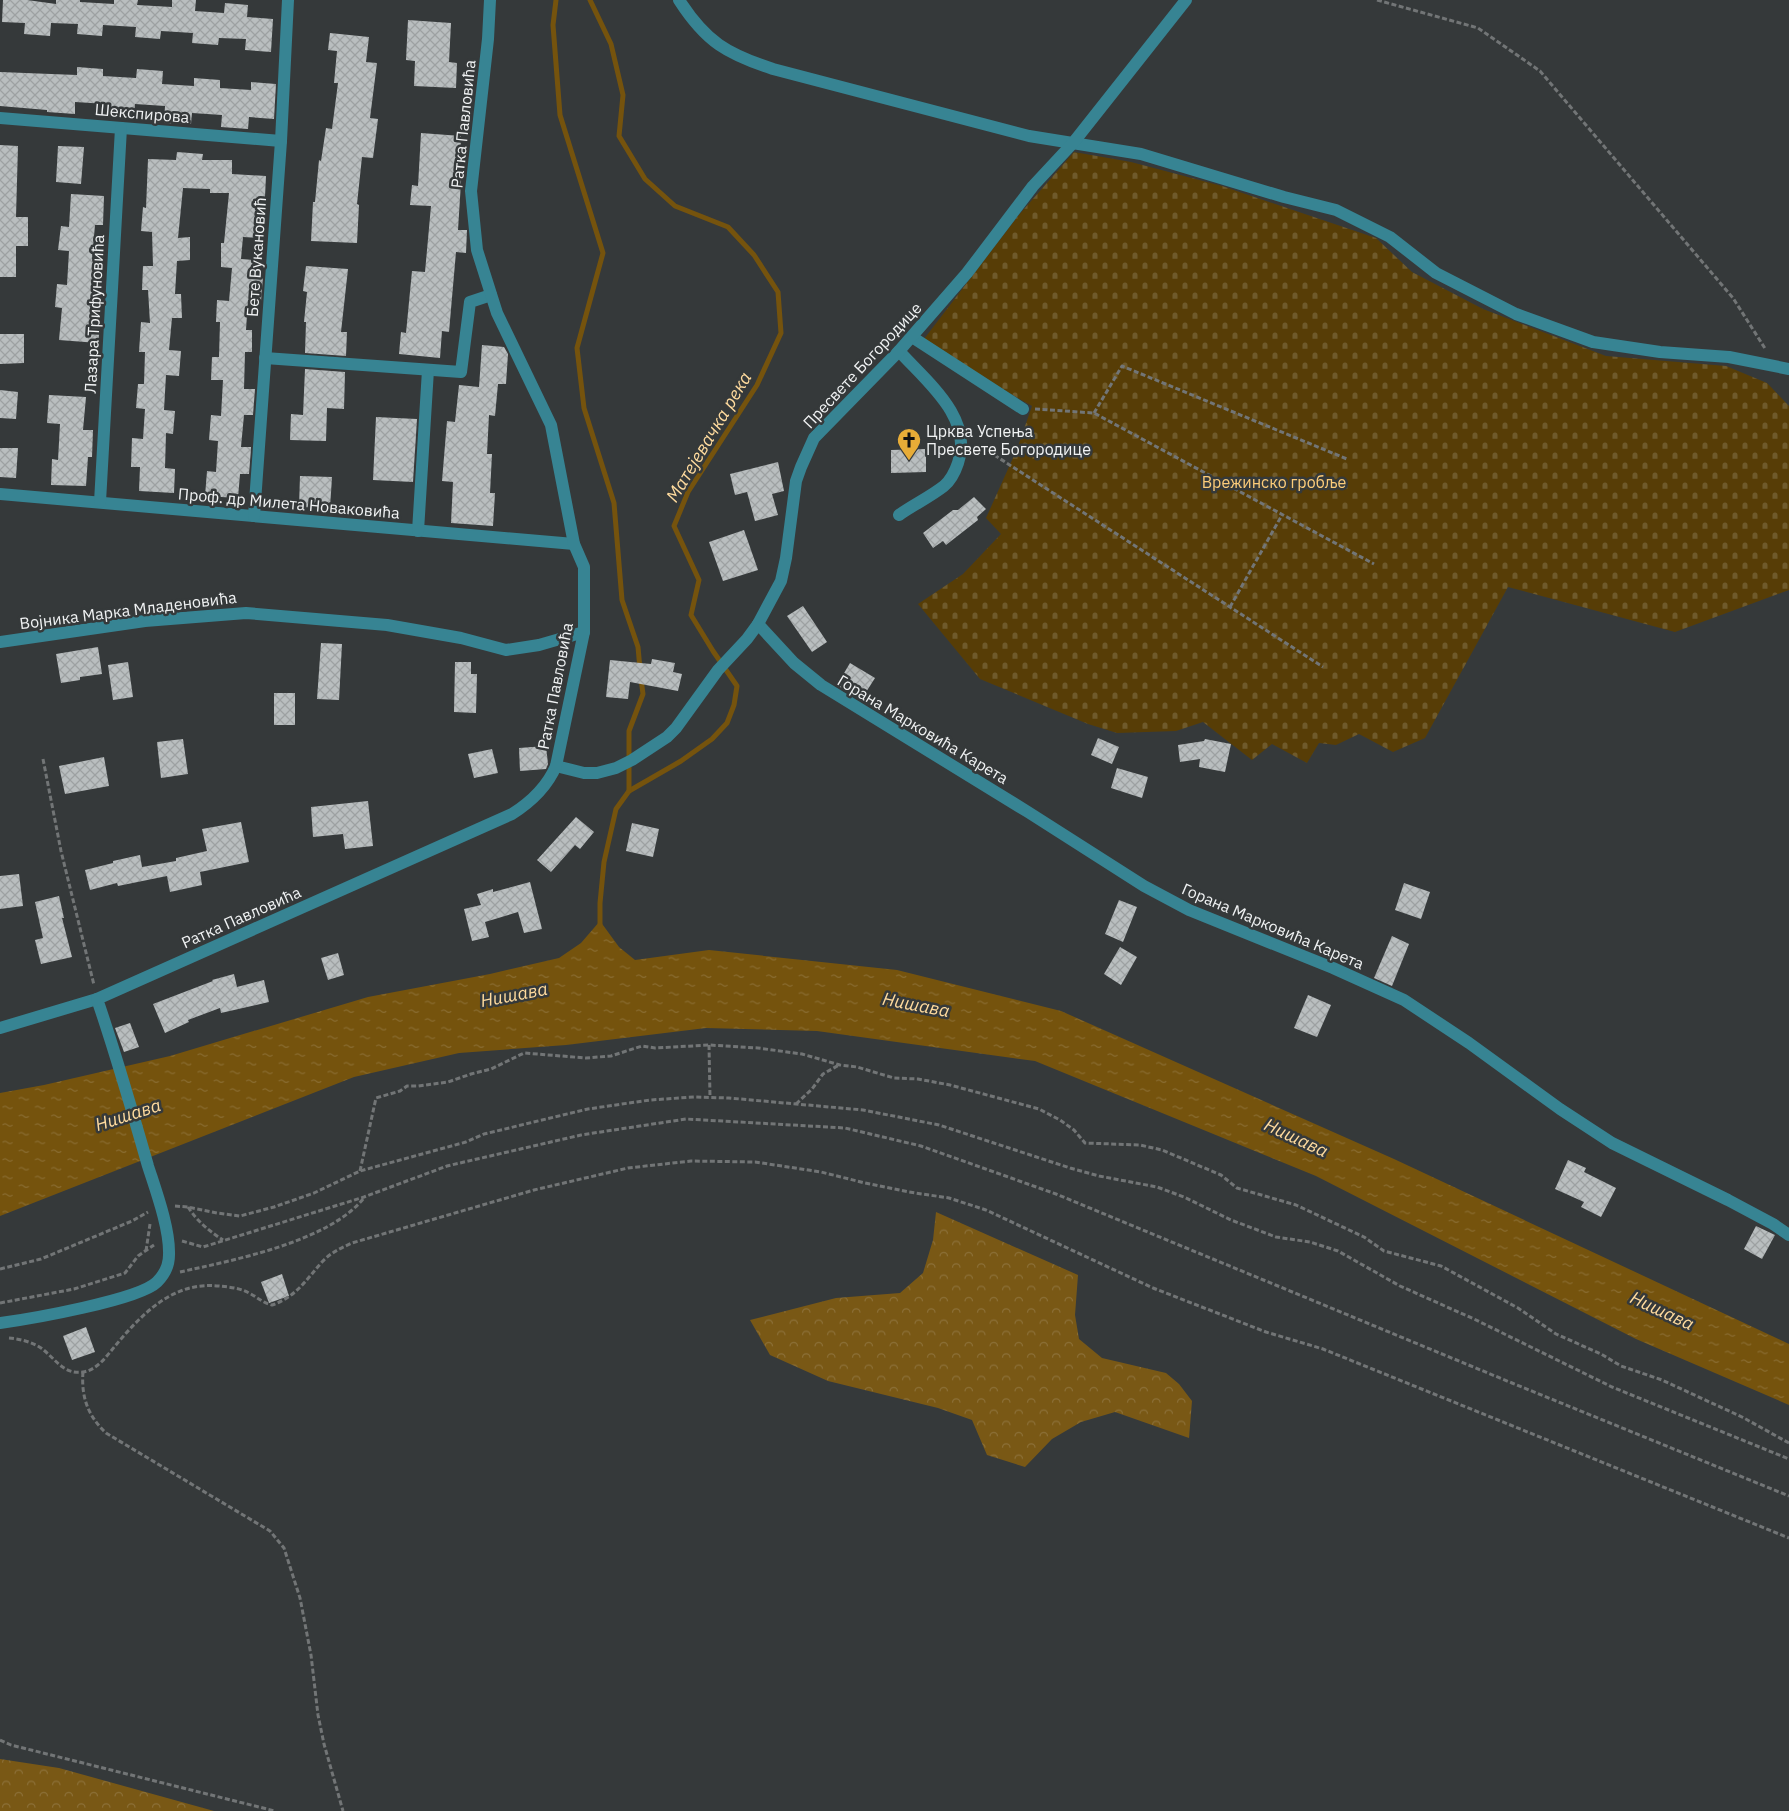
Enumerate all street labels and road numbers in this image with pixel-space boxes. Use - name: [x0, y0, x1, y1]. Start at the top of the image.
- street label: Ратка Павловића: [446, 58, 480, 189]
- street label: Шекспирова: [94, 99, 191, 127]
- street label: Бете Вукановић: [242, 196, 270, 318]
- street label: Лазара Трифуновића: [80, 234, 108, 394]
- street label: Пресвете Богородице: [798, 298, 926, 432]
- street label: Проф. др Милета Новаковића: [177, 483, 401, 523]
- street label: Војника Марка Младеновића: [18, 587, 238, 633]
- street label: Ратка Павловића: [533, 620, 577, 751]
- street label: Горана Марковића Карета: [834, 670, 1012, 788]
- street label: Горана Марковића Карета: [1179, 879, 1367, 974]
- street label: Ратка Павловића: [178, 882, 304, 952]

